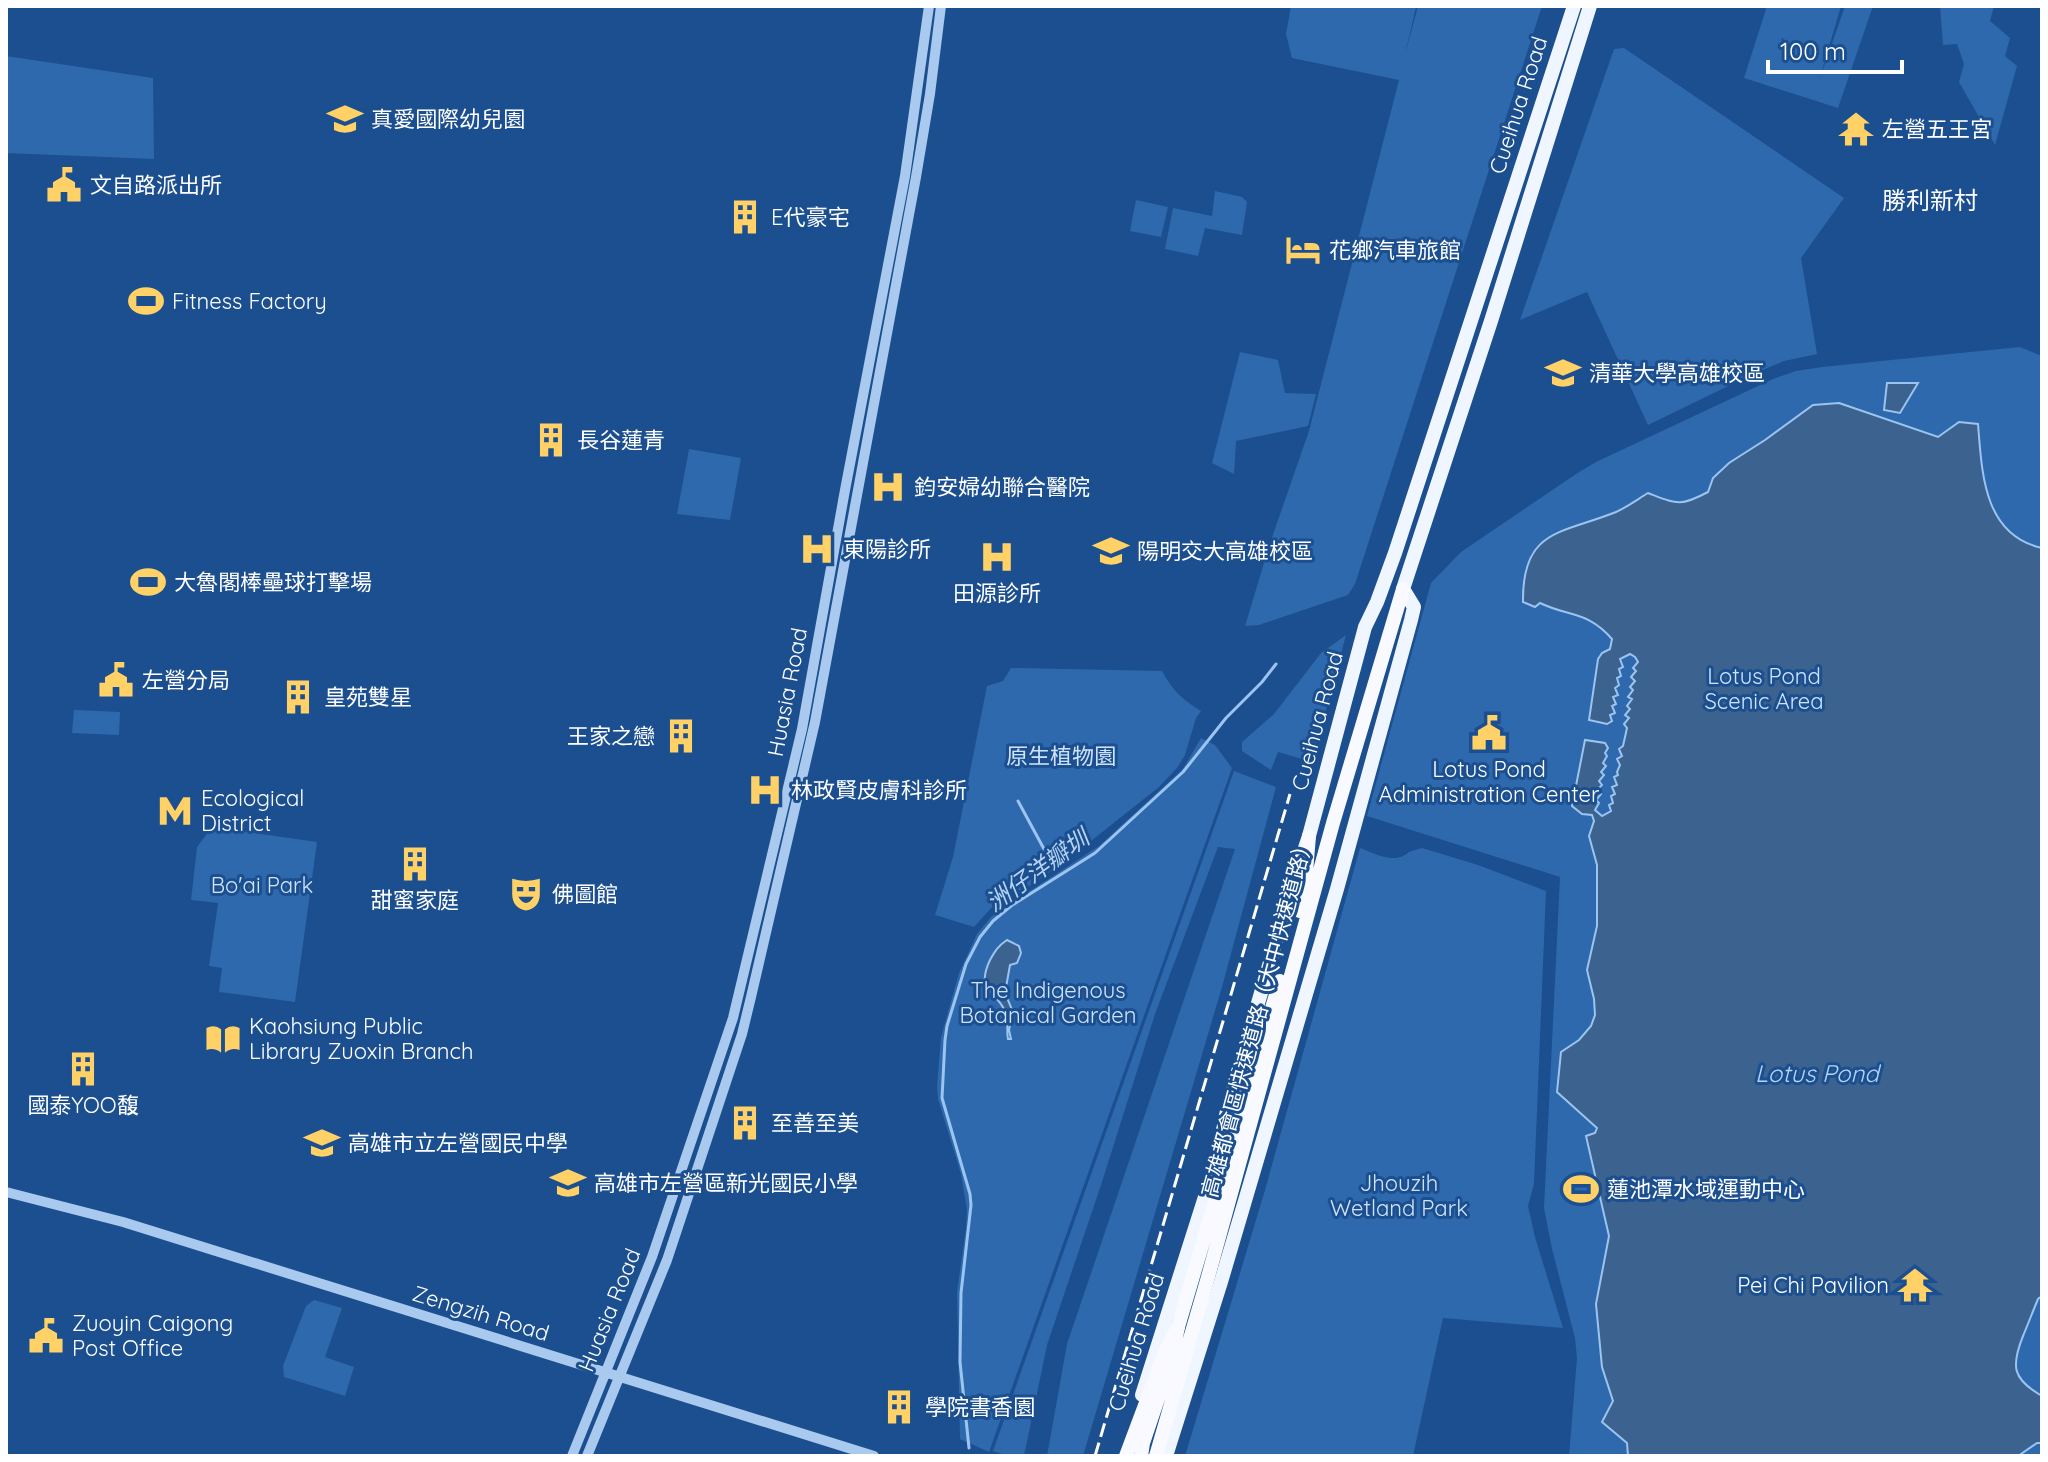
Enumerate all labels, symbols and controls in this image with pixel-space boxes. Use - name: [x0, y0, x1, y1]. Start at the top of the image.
- scale bar: [1768, 24, 1902, 74]
- street label: Cueihua Road: [1483, 33, 1553, 177]
- text: 100 m: [1780, 36, 1846, 66]
- school or university icon: 真愛國際幼兒園: [326, 100, 364, 138]
- place label: 真愛國際幼兒園: [371, 105, 525, 133]
- temple icon: 左營五王宮: [1837, 110, 1875, 148]
- place label: 左營五王宮: [1882, 115, 1992, 143]
- public building icon: 文自路派出所: [45, 166, 83, 204]
- place label: 文自路派出所: [90, 171, 222, 199]
- district label: 勝利新村: [1882, 185, 1978, 215]
- building icon: E代豪宅: [726, 198, 764, 236]
- place label: E代豪宅: [771, 203, 850, 231]
- hotel icon: 花鄉汽車旅館: [1284, 231, 1322, 269]
- place label: 花鄉汽車旅館: [1329, 236, 1461, 264]
- sports icon: Fitness Factory: [127, 282, 165, 320]
- place label: Fitness Factory: [172, 287, 327, 315]
- school or university icon: 清華大學高雄校區: [1544, 354, 1582, 392]
- place label: 清華大學高雄校區: [1589, 359, 1765, 387]
- building icon: 長谷蓮青: [532, 421, 570, 459]
- place label: 長谷蓮青: [577, 426, 665, 454]
- hospital icon: 鈞安婦幼聯合醫院: [869, 468, 907, 506]
- place label: 鈞安婦幼聯合醫院: [914, 473, 1090, 501]
- hospital icon: 東陽診所: [798, 530, 836, 568]
- school or university icon: 陽明交大高雄校區: [1092, 532, 1130, 570]
- place label: 東陽診所: [843, 535, 931, 563]
- place label: 陽明交大高雄校區: [1137, 537, 1313, 565]
- hospital icon: 田源診所: [978, 538, 1016, 576]
- sports icon: 大魯閣棒壘球打擊場: [129, 563, 167, 601]
- place label: 大魯閣棒壘球打擊場: [174, 568, 372, 596]
- place label: 田源診所: [953, 579, 1041, 607]
- street label: Huasia Road: [761, 625, 813, 759]
- street label: Cueihua Road: [1285, 648, 1349, 794]
- public building icon: 左營分局: [97, 661, 135, 699]
- park label: Lotus Pond Scenic Area: [1704, 662, 1824, 715]
- place label: 左營分局: [142, 666, 230, 694]
- building icon: 皇苑雙星: [279, 678, 317, 716]
- place label: 皇苑雙星: [324, 683, 412, 711]
- public building icon: Lotus Pond Administration Center: [1470, 714, 1508, 752]
- building icon: 王家之戀: [662, 717, 700, 755]
- place label: 王家之戀: [567, 722, 655, 750]
- park label: 原生植物園: [1006, 742, 1116, 770]
- place label: Lotus Pond Administration Center: [1378, 755, 1600, 808]
- hospital icon: 林政賢皮膚科診所: [746, 771, 784, 809]
- place label: 林政賢皮膚科診所: [791, 776, 967, 804]
- place label: Ecological District: [201, 784, 304, 837]
- metro station icon: Ecological District: [156, 792, 194, 830]
- water label: 洲仔洋瓣圳: [980, 821, 1097, 917]
- street label: 高雄都會區快速道路（大中快速道路）: [1195, 832, 1319, 1200]
- building icon: 甜蜜家庭: [396, 845, 434, 883]
- park label: Bo'ai Park: [211, 871, 313, 899]
- theatre icon: 佛圖館: [507, 875, 545, 913]
- place label: 佛圖館: [552, 880, 618, 908]
- place label: 甜蜜家庭: [371, 886, 459, 914]
- park label: The Indigenous Botanical Garden: [960, 976, 1137, 1029]
- place label: Kaohsiung Public Library Zuoxin Branch: [249, 1012, 473, 1065]
- library icon: Kaohsiung Public Library Zuoxin Branch: [204, 1020, 242, 1058]
- building icon: 國泰YOO馥: [64, 1050, 102, 1088]
- water label: Lotus Pond: [1755, 1058, 1882, 1088]
- place label: 國泰YOO馥: [27, 1091, 139, 1119]
- building icon: 至善至美: [726, 1104, 764, 1142]
- place label: 至善至美: [771, 1109, 859, 1137]
- school or university icon: 高雄市立左營國民中學: [303, 1124, 341, 1162]
- place label: 高雄市立左營國民中學: [348, 1129, 568, 1157]
- school or university icon: 高雄市左營區新光國民小學: [549, 1164, 587, 1202]
- place label: 高雄市左營區新光國民小學: [594, 1169, 858, 1197]
- park label: Jhouzih Wetland Park: [1330, 1169, 1468, 1222]
- sports icon: 蓮池潭水域運動中心: [1562, 1170, 1600, 1208]
- place label: 蓮池潭水域運動中心: [1607, 1175, 1805, 1203]
- street label: Huasia Road: [572, 1244, 646, 1376]
- temple icon: Pei Chi Pavilion: [1896, 1266, 1934, 1304]
- street label: Cueihua Road: [1102, 1270, 1170, 1414]
- place label: Pei Chi Pavilion: [1737, 1271, 1889, 1299]
- street label: Zengzih Road: [409, 1279, 553, 1347]
- place label: Zuoyin Caigong Post Office: [72, 1309, 233, 1362]
- public building icon: Zuoyin Caigong Post Office: [27, 1317, 65, 1355]
- building icon: 學院書香園: [880, 1388, 918, 1426]
- place label: 學院書香園: [925, 1393, 1035, 1421]

